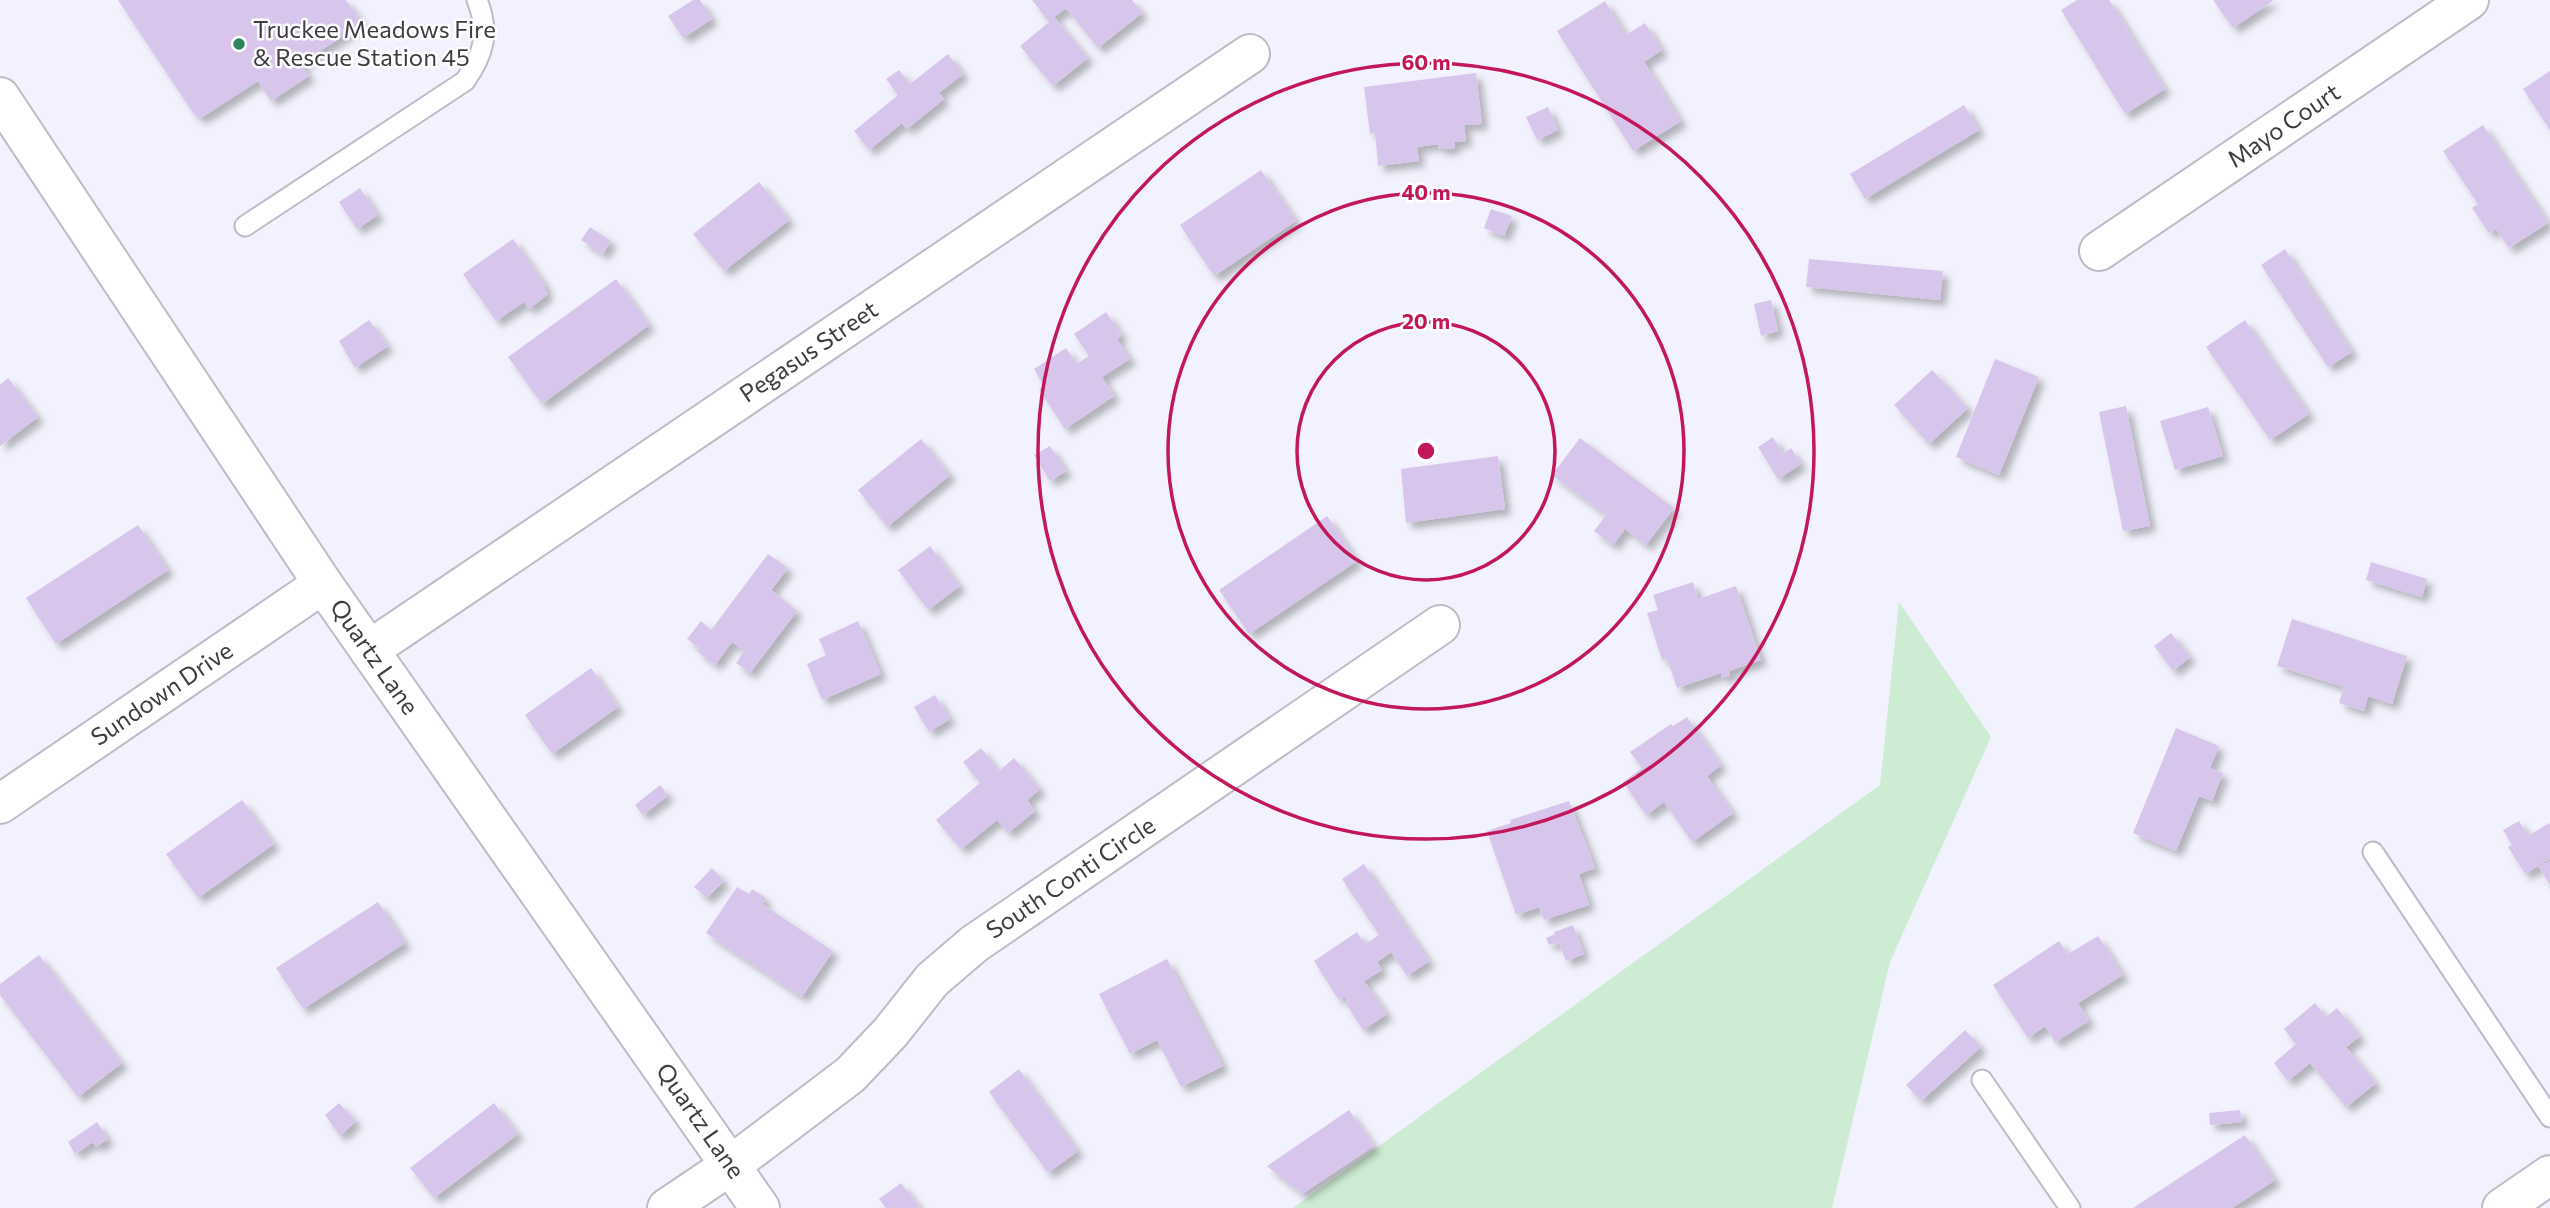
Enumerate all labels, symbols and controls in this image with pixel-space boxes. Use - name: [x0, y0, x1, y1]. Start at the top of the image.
- place label: Truckee Meadows Fire & Rescue Station 45: [253, 14, 496, 71]
- marker: Truckee Meadows Fire & Rescue Station 45: [231, 36, 247, 52]
- text: 60 m: [1401, 49, 1451, 74]
- street label: Mayo Court: [2221, 76, 2345, 173]
- text: 40 m: [1401, 179, 1451, 204]
- street label: Pegasus Street: [734, 294, 883, 408]
- text: 20 m: [1402, 308, 1450, 333]
- centre of rings: [1414, 439, 1438, 463]
- street label: Quartz Lane: [325, 593, 426, 719]
- street label: Sundown Drive: [85, 635, 237, 751]
- street label: South Conti Circle: [980, 809, 1160, 944]
- street label: Quartz Lane: [651, 1057, 752, 1183]

